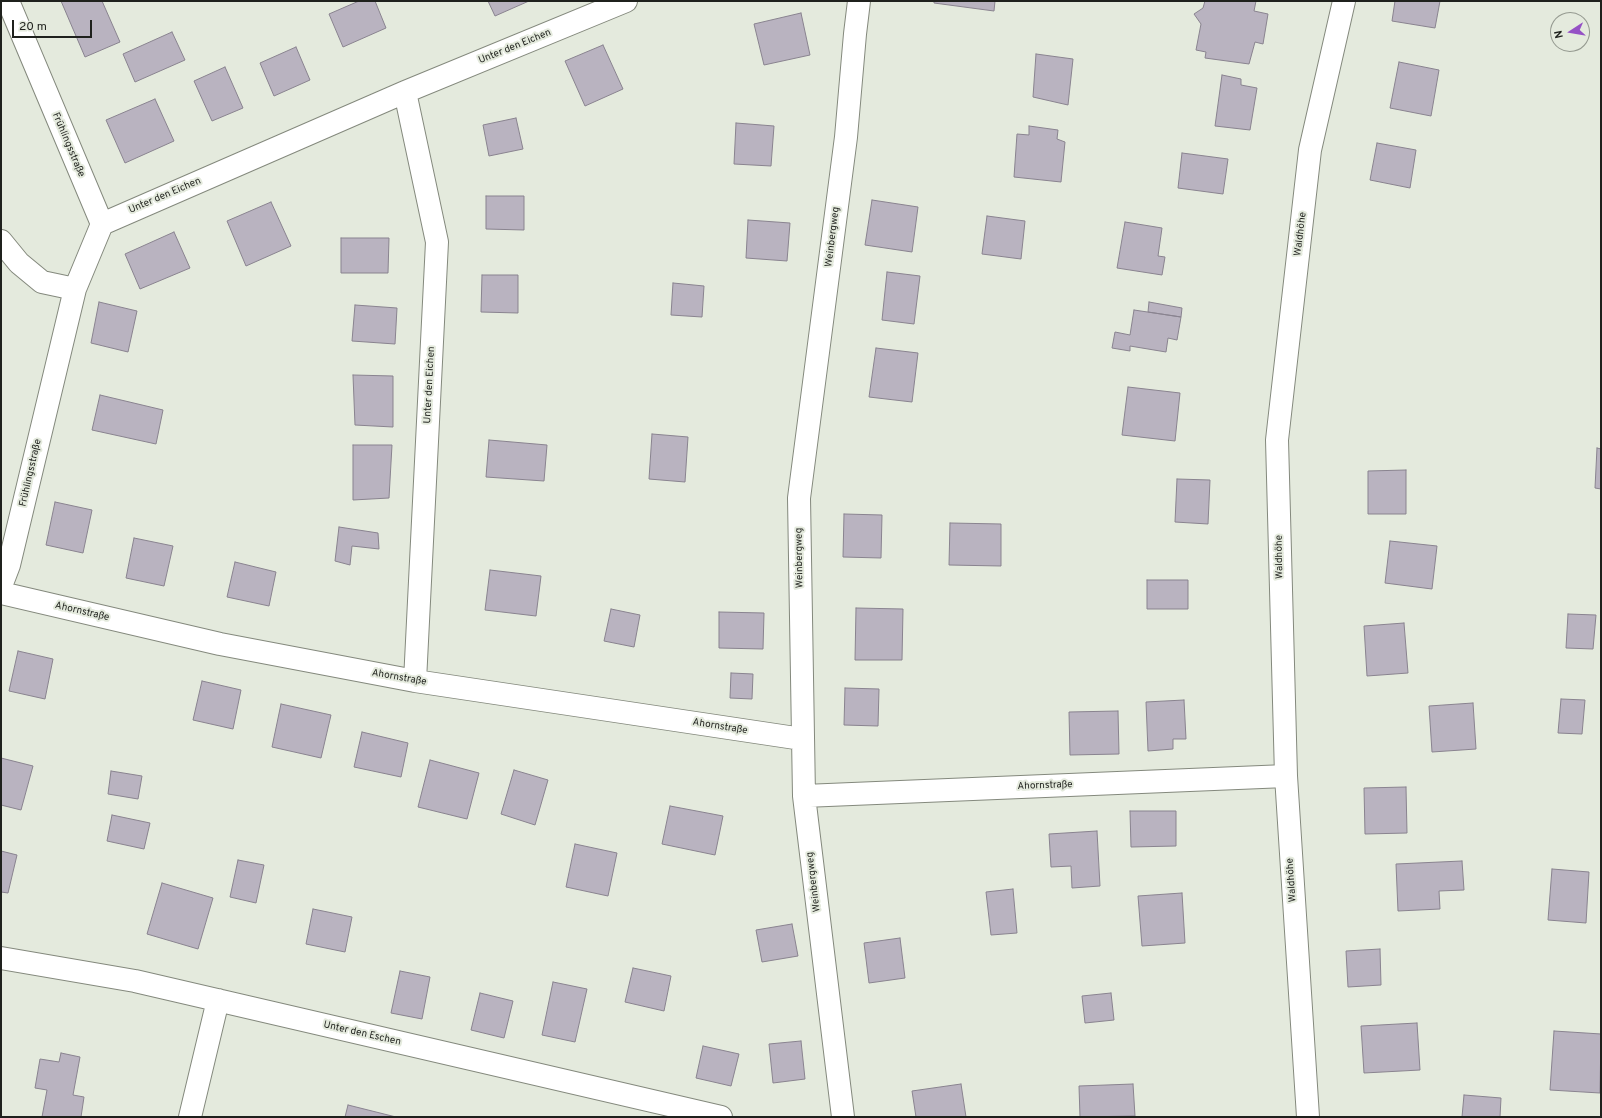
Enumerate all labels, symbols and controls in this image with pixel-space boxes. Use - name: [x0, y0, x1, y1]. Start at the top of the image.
- scale bar: [14, 12, 94, 38]
- north arrow: [1550, 12, 1590, 52]
- text: 20 m: [19, 19, 47, 35]
- street label: Unter den Eichen: [477, 27, 553, 67]
- text: N: [1552, 29, 1567, 40]
- street label: Frühlingsstraße: [49, 111, 87, 179]
- street label: Unter den Eichen: [127, 175, 203, 217]
- street label: Weinbergweg: [823, 206, 843, 268]
- street label: Waldhöhe: [1292, 211, 1310, 257]
- street label: Unter den Eichen: [422, 346, 438, 424]
- street label: Frühlingsstraße: [17, 438, 45, 508]
- street label: Weinbergweg: [793, 528, 807, 588]
- street label: Waldhöhe: [1274, 535, 1286, 579]
- street label: Ahornstraße: [54, 600, 110, 624]
- street label: Ahornstraße: [371, 667, 427, 689]
- street label: Ahornstraße: [692, 717, 748, 737]
- street label: Ahornstraße: [1017, 779, 1073, 793]
- street label: Weinbergweg: [804, 851, 824, 913]
- street label: Waldhöhe: [1284, 858, 1300, 902]
- street label: Unter den Eschen: [322, 1019, 402, 1049]

